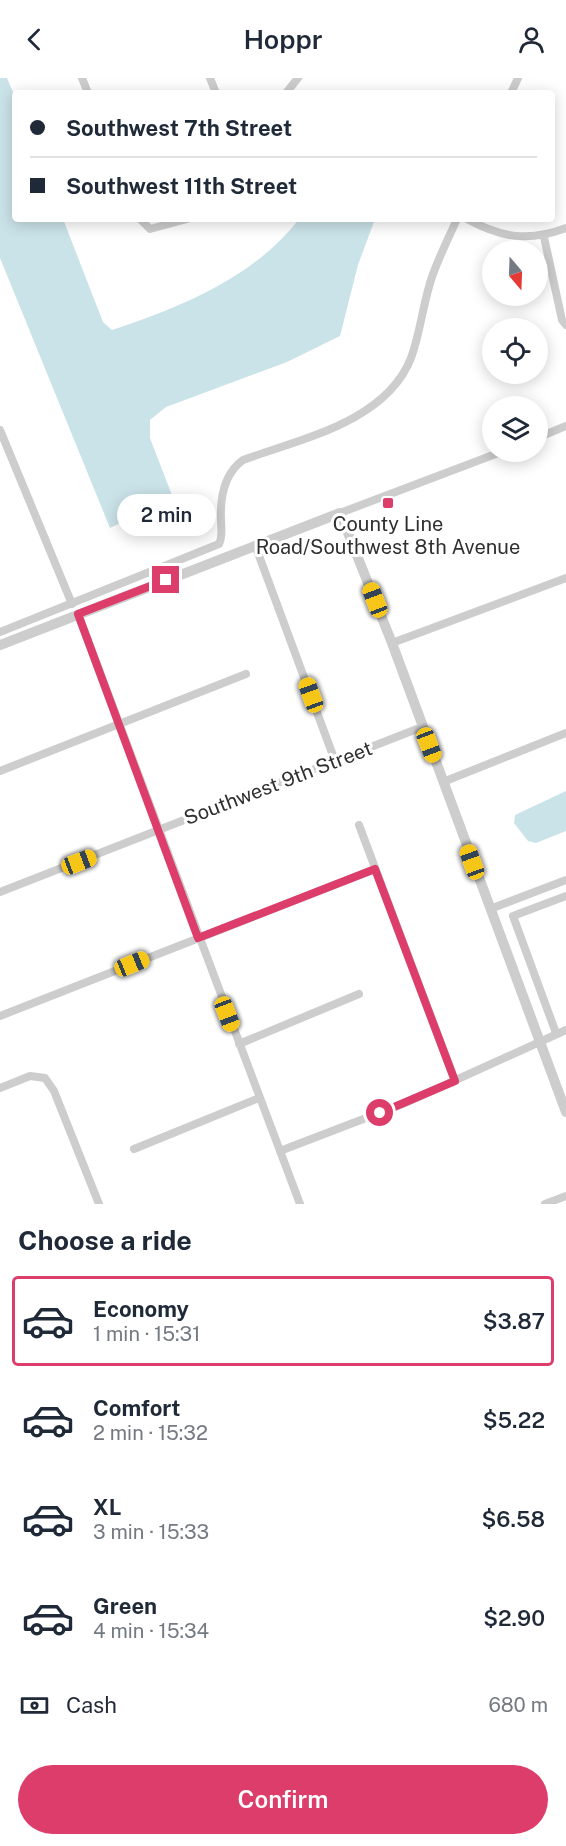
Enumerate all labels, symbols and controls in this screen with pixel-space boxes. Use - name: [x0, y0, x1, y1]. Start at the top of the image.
- icon: back: [18, 23, 51, 56]
- text: Hoppr: [243, 23, 323, 55]
- icon: person: [515, 23, 548, 56]
- text: Southwest 7th Street: [66, 115, 292, 141]
- text: Southwest 11th Street: [66, 173, 297, 199]
- north arrow: [482, 240, 548, 306]
- map controls: [482, 240, 548, 462]
- button: locate: [482, 318, 548, 384]
- button: layers: [482, 396, 548, 462]
- callout: 2 min: [116, 493, 216, 535]
- marker: County Line Road/Southwest 8th Avenue: [381, 496, 395, 510]
- text: 2 min: [141, 503, 192, 527]
- place label: County Line Road/Southwest 8th Avenue: [256, 512, 520, 559]
- route end: [152, 566, 179, 593]
- car: [360, 580, 390, 620]
- car: [296, 675, 326, 715]
- car: [414, 725, 444, 765]
- street label: Southwest 9th Street: [181, 736, 375, 830]
- car: [457, 842, 487, 882]
- car: [59, 847, 99, 877]
- car: [112, 949, 152, 979]
- car: [212, 994, 242, 1034]
- route start: [366, 1099, 393, 1126]
- text: Choose a ride: [18, 1224, 192, 1256]
- icon: car: [21, 1294, 75, 1348]
- text: Economy: [93, 1296, 189, 1322]
- text: $3.87: [483, 1308, 545, 1334]
- text: 1 min · 15:31: [93, 1322, 200, 1346]
- icon: car: [21, 1393, 75, 1447]
- text: Comfort: [93, 1395, 180, 1421]
- text: $5.22: [483, 1407, 545, 1433]
- text: 2 min · 15:32: [93, 1421, 208, 1445]
- icon: car: [21, 1492, 75, 1546]
- text: XL: [93, 1494, 121, 1520]
- text: $6.58: [482, 1506, 545, 1532]
- text: 3 min · 15:33: [93, 1520, 209, 1544]
- icon: car: [21, 1591, 75, 1645]
- text: Green: [93, 1593, 157, 1619]
- text: $2.90: [483, 1605, 545, 1631]
- text: 4 min · 15:34: [93, 1619, 209, 1643]
- icon: cash: [18, 1689, 51, 1722]
- text: Cash: [66, 1692, 117, 1718]
- text: 680 m: [488, 1693, 548, 1717]
- button: Confirm: [18, 1765, 548, 1834]

